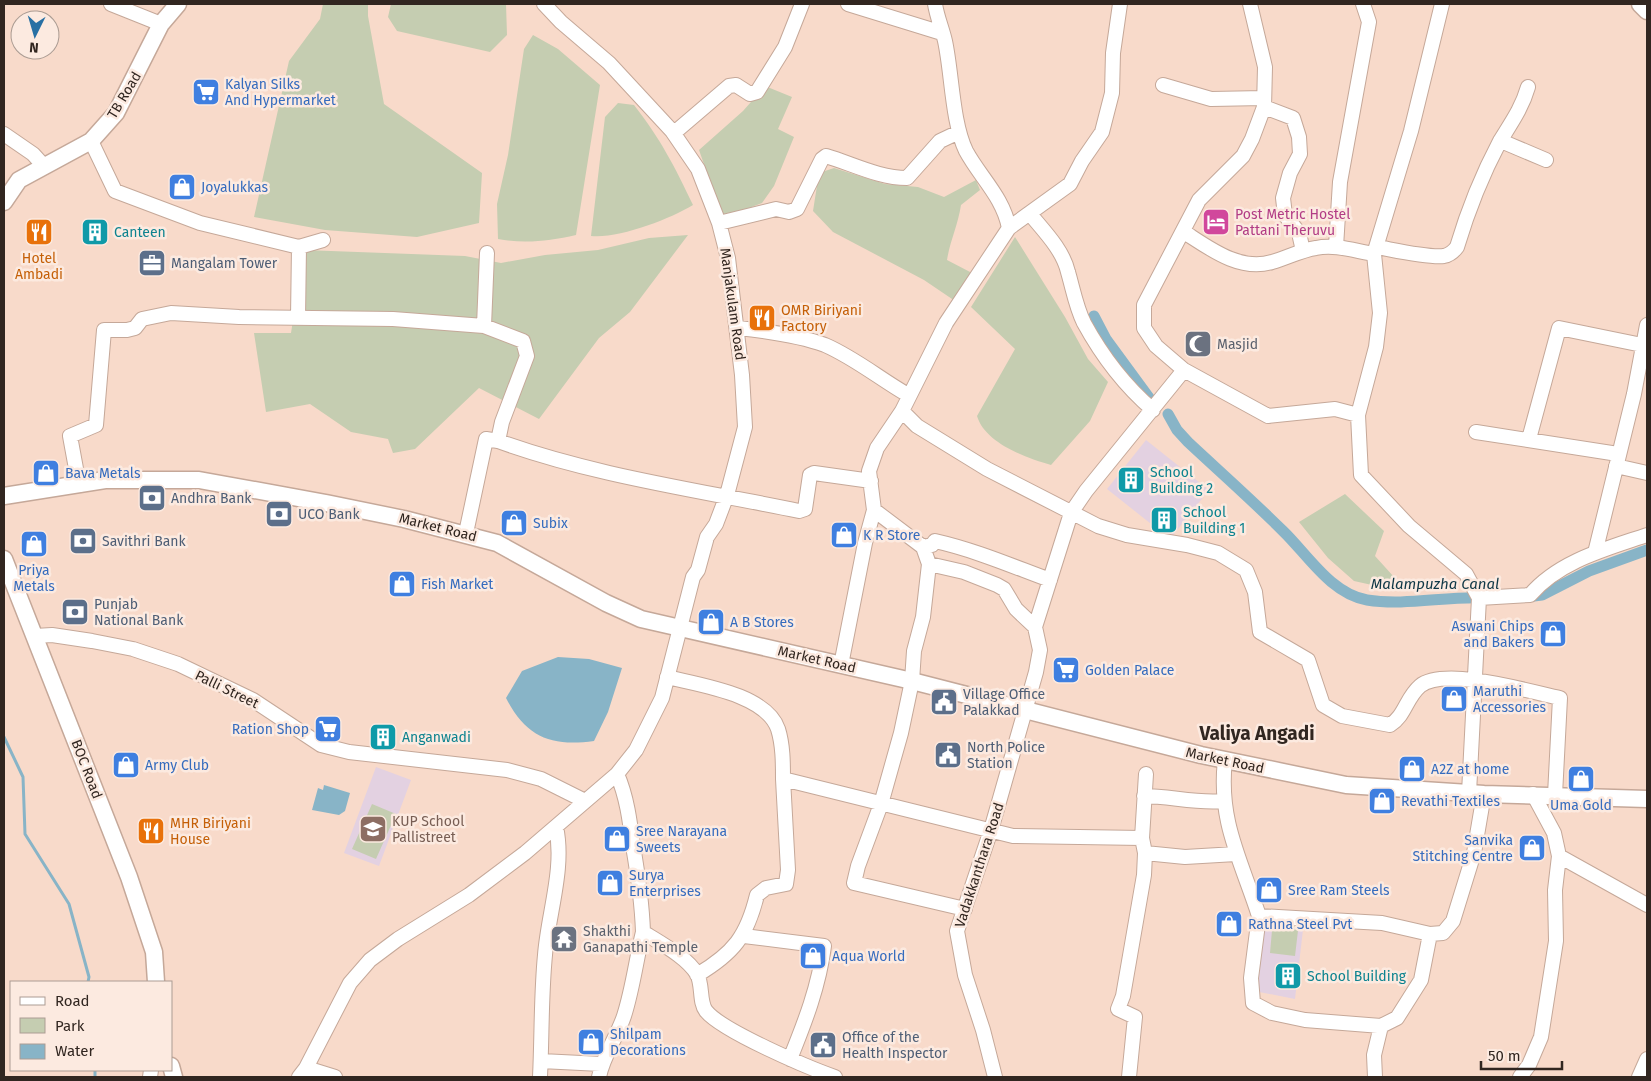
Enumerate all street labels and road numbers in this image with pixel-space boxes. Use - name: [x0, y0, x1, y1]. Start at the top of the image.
- street label: TB Road: [104, 69, 145, 122]
- street label: Manjakulam Road: [716, 247, 749, 361]
- street label: Market Road: [397, 510, 479, 545]
- street label: Market Road: [776, 642, 858, 677]
- street label: Palli Street: [192, 667, 262, 713]
- street label: BOC Road: [67, 737, 106, 801]
- street label: Market Road: [1184, 744, 1266, 777]
- street label: Vadakkanthara Road: [951, 801, 1008, 930]

